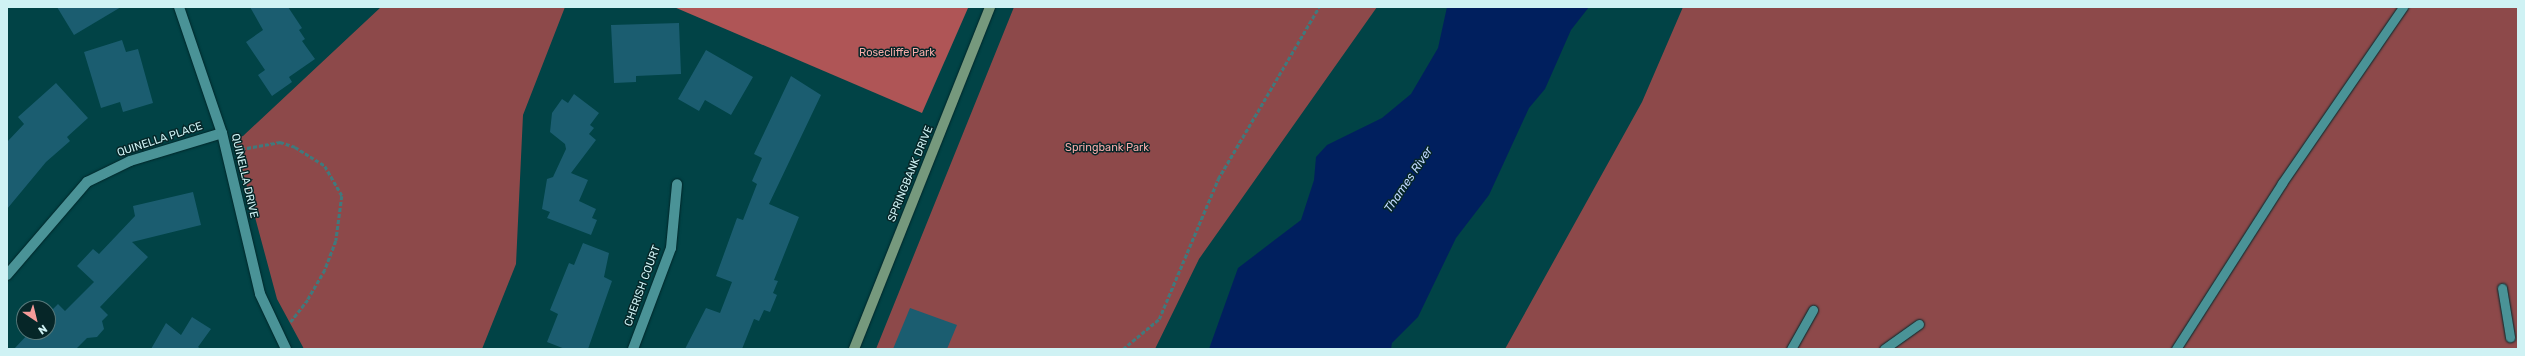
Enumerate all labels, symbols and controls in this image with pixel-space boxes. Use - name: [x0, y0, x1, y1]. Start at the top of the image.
- park label: Rosecliffe Park: [859, 46, 935, 60]
- street label: QUINELLA PLACE: [115, 120, 205, 160]
- street label: SPRINGBANK DRIVE: [886, 124, 936, 224]
- street label: QUINELLA DRIVE: [228, 132, 260, 220]
- park label: Springbank Park: [1065, 141, 1149, 155]
- water label: Thames River: [1382, 144, 1436, 216]
- street label: CHERISH COURT: [622, 244, 664, 328]
- north arrow: [16, 300, 56, 340]
- text: N: [36, 322, 50, 337]

